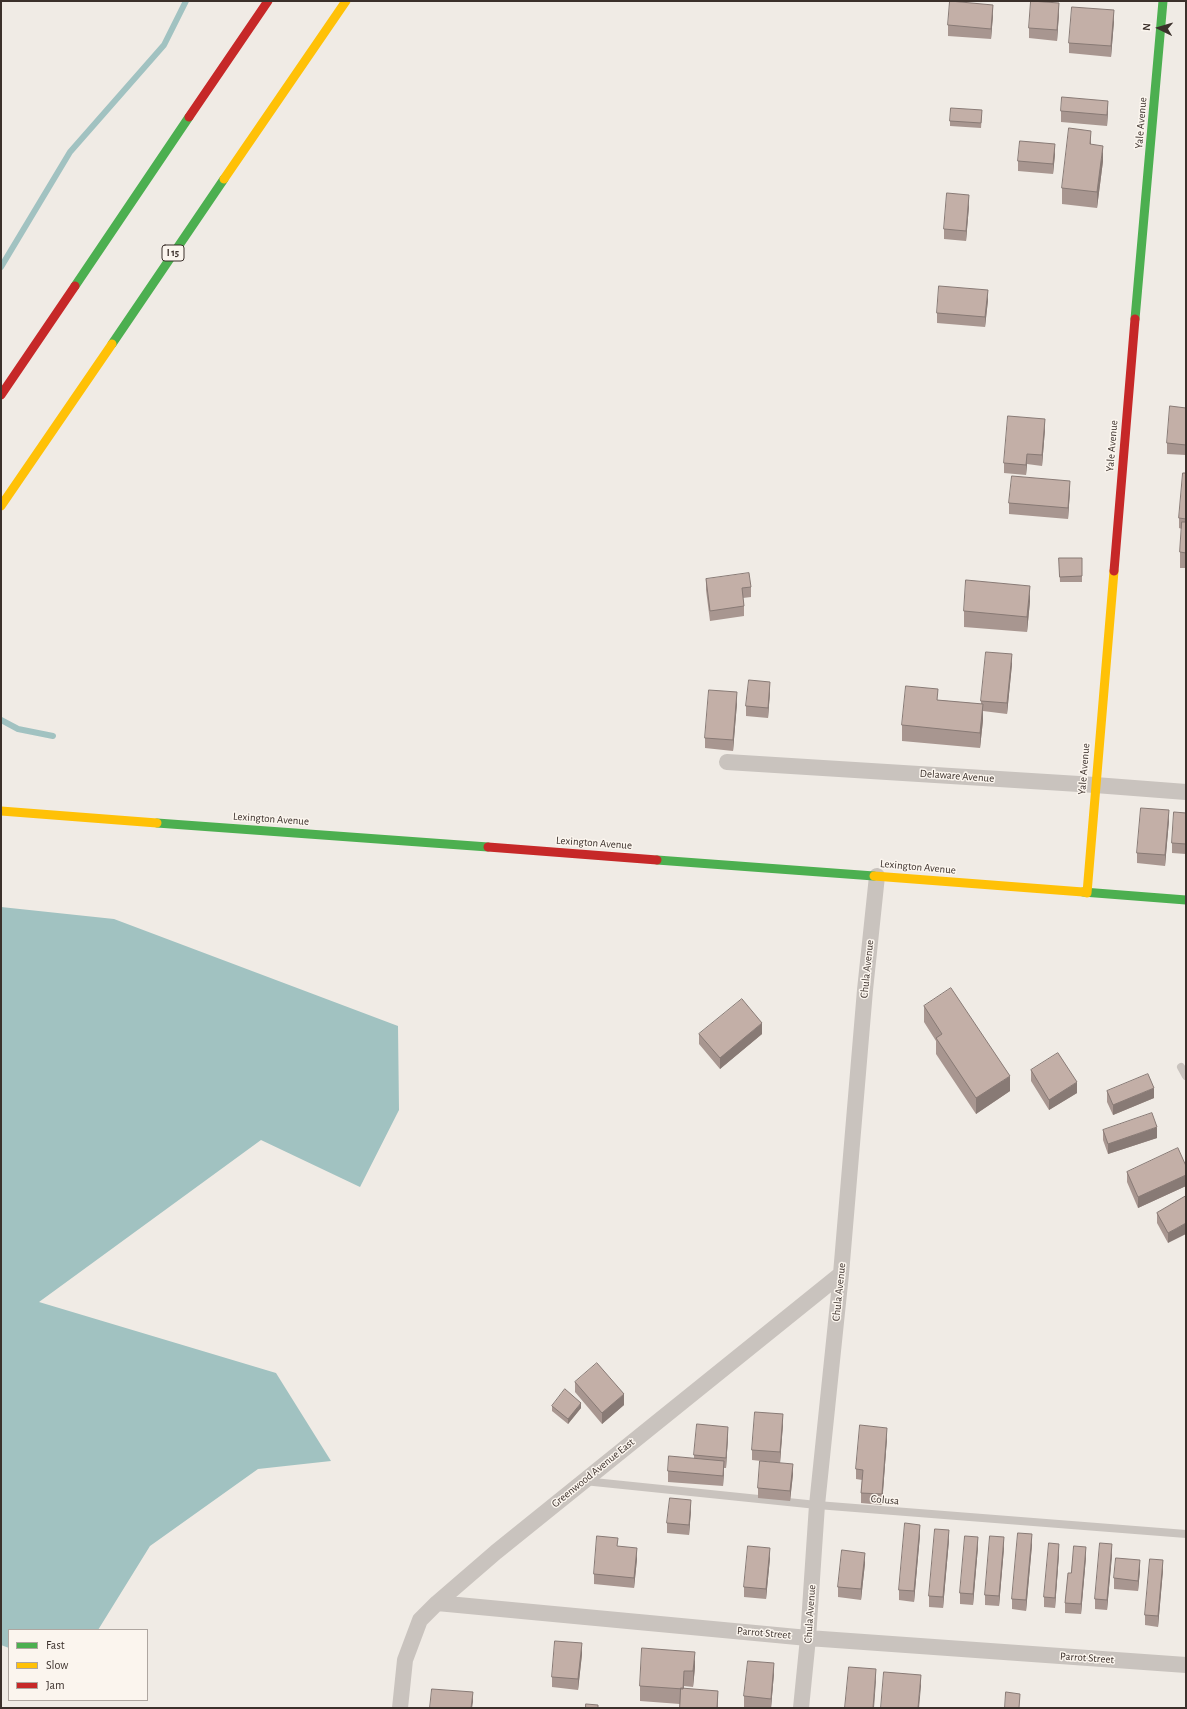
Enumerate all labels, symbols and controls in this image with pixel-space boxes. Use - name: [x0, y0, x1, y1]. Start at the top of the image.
- north arrow: [1139, 8, 1179, 48]
- text: N: [1141, 23, 1152, 31]
- street label: Yale Avenue: [1132, 97, 1150, 149]
- road number: I 15: [162, 245, 184, 261]
- street label: Yale Avenue: [1103, 420, 1121, 472]
- street label: Yale Avenue: [1075, 743, 1093, 795]
- street label: Delaware Avenue: [919, 767, 995, 785]
- street label: Lexington Avenue: [233, 810, 309, 828]
- street label: Lexington Avenue: [556, 834, 632, 852]
- street label: Lexington Avenue: [879, 857, 957, 877]
- street label: Chula Avenue: [857, 939, 877, 999]
- street label: Chula Avenue: [829, 1262, 849, 1322]
- street label: Greenwood Avenue East: [549, 1436, 637, 1510]
- street label: Colusa: [870, 1492, 900, 1508]
- street label: Chula Avenue: [801, 1584, 819, 1644]
- street label: Parrot Street: [736, 1624, 792, 1642]
- legend: [8, 1629, 148, 1701]
- text: Fast: [46, 1639, 65, 1651]
- street label: Parrot Street: [1060, 1650, 1114, 1666]
- text: Slow: [46, 1659, 68, 1671]
- text: Jam: [46, 1679, 65, 1691]

